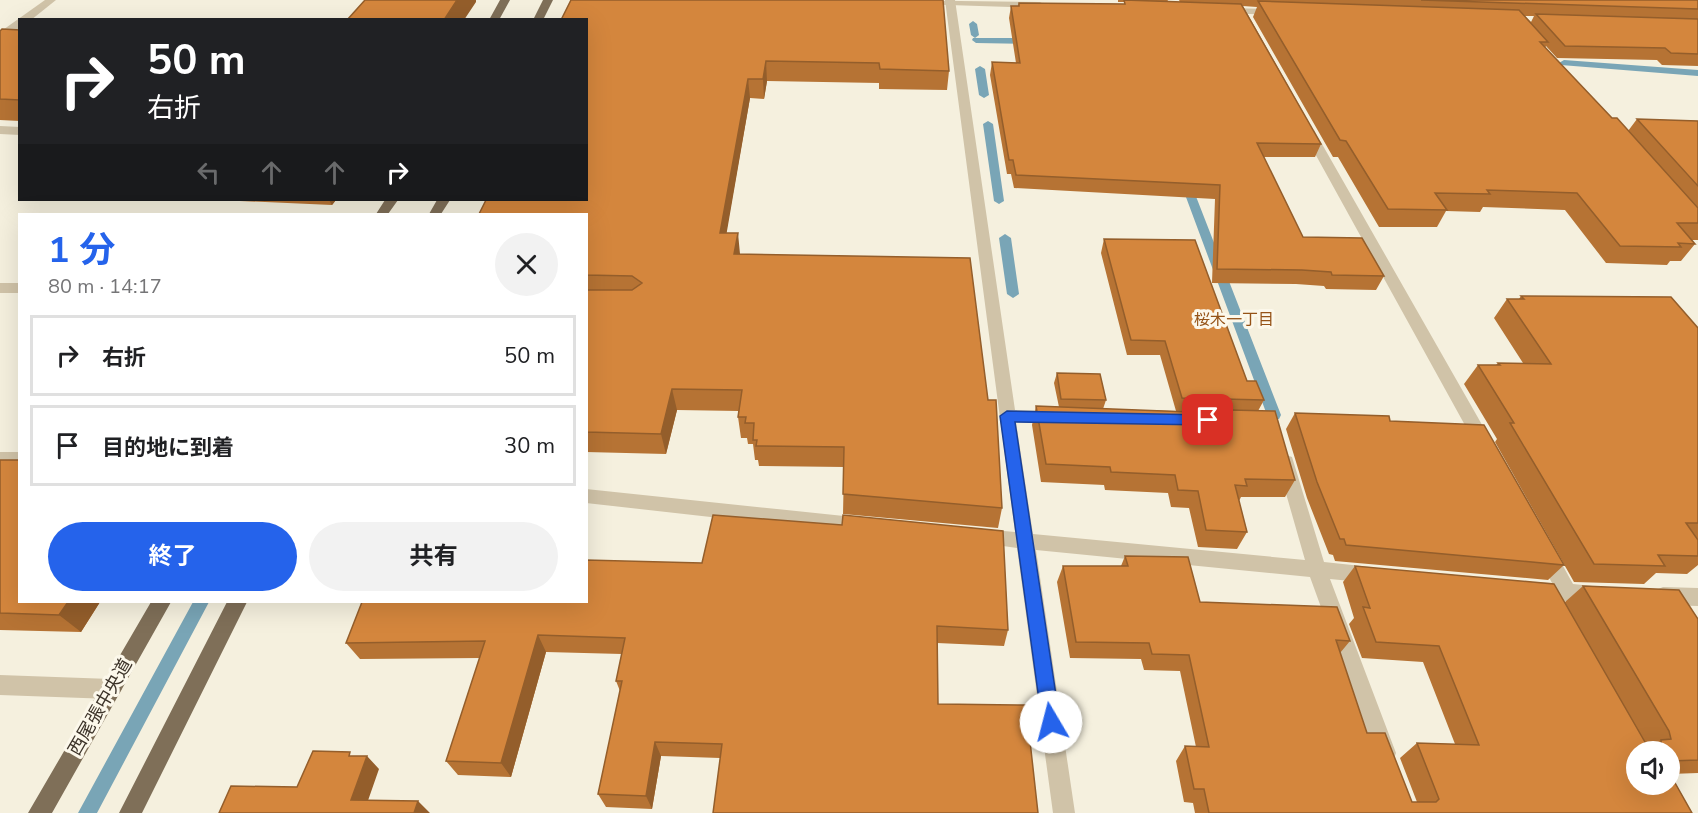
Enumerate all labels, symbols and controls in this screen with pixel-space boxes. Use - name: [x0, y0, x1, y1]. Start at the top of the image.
- text: 50 m: [147, 32, 246, 89]
- icon: right: [48, 42, 126, 120]
- text: 右折: [147, 90, 201, 127]
- icon: left: [192, 156, 225, 189]
- icon: ahead: [255, 156, 288, 189]
- icon: ahead: [318, 156, 351, 189]
- icon: right: [381, 156, 414, 189]
- text: 1 分: [48, 226, 115, 275]
- button: close: [495, 233, 558, 296]
- text: 80 m · 14:17: [48, 273, 162, 300]
- district label: 桜木一丁目: [1194, 309, 1274, 331]
- icon: right: [51, 339, 84, 372]
- text: 50 m: [504, 341, 555, 371]
- text: 右折: [102, 343, 146, 373]
- pin: [1182, 394, 1233, 445]
- icon: arrive: [1191, 403, 1224, 436]
- icon: arrive: [51, 429, 84, 462]
- text: 30 m: [504, 431, 555, 461]
- text: 目的地に到着: [102, 433, 234, 463]
- button: 終了: [48, 522, 297, 591]
- button: 共有: [309, 522, 558, 591]
- street label: 西尾張中央道: [63, 654, 137, 760]
- position arrow: [1019, 690, 1083, 754]
- map controls: [1626, 741, 1680, 795]
- button: sound: [1626, 741, 1680, 795]

